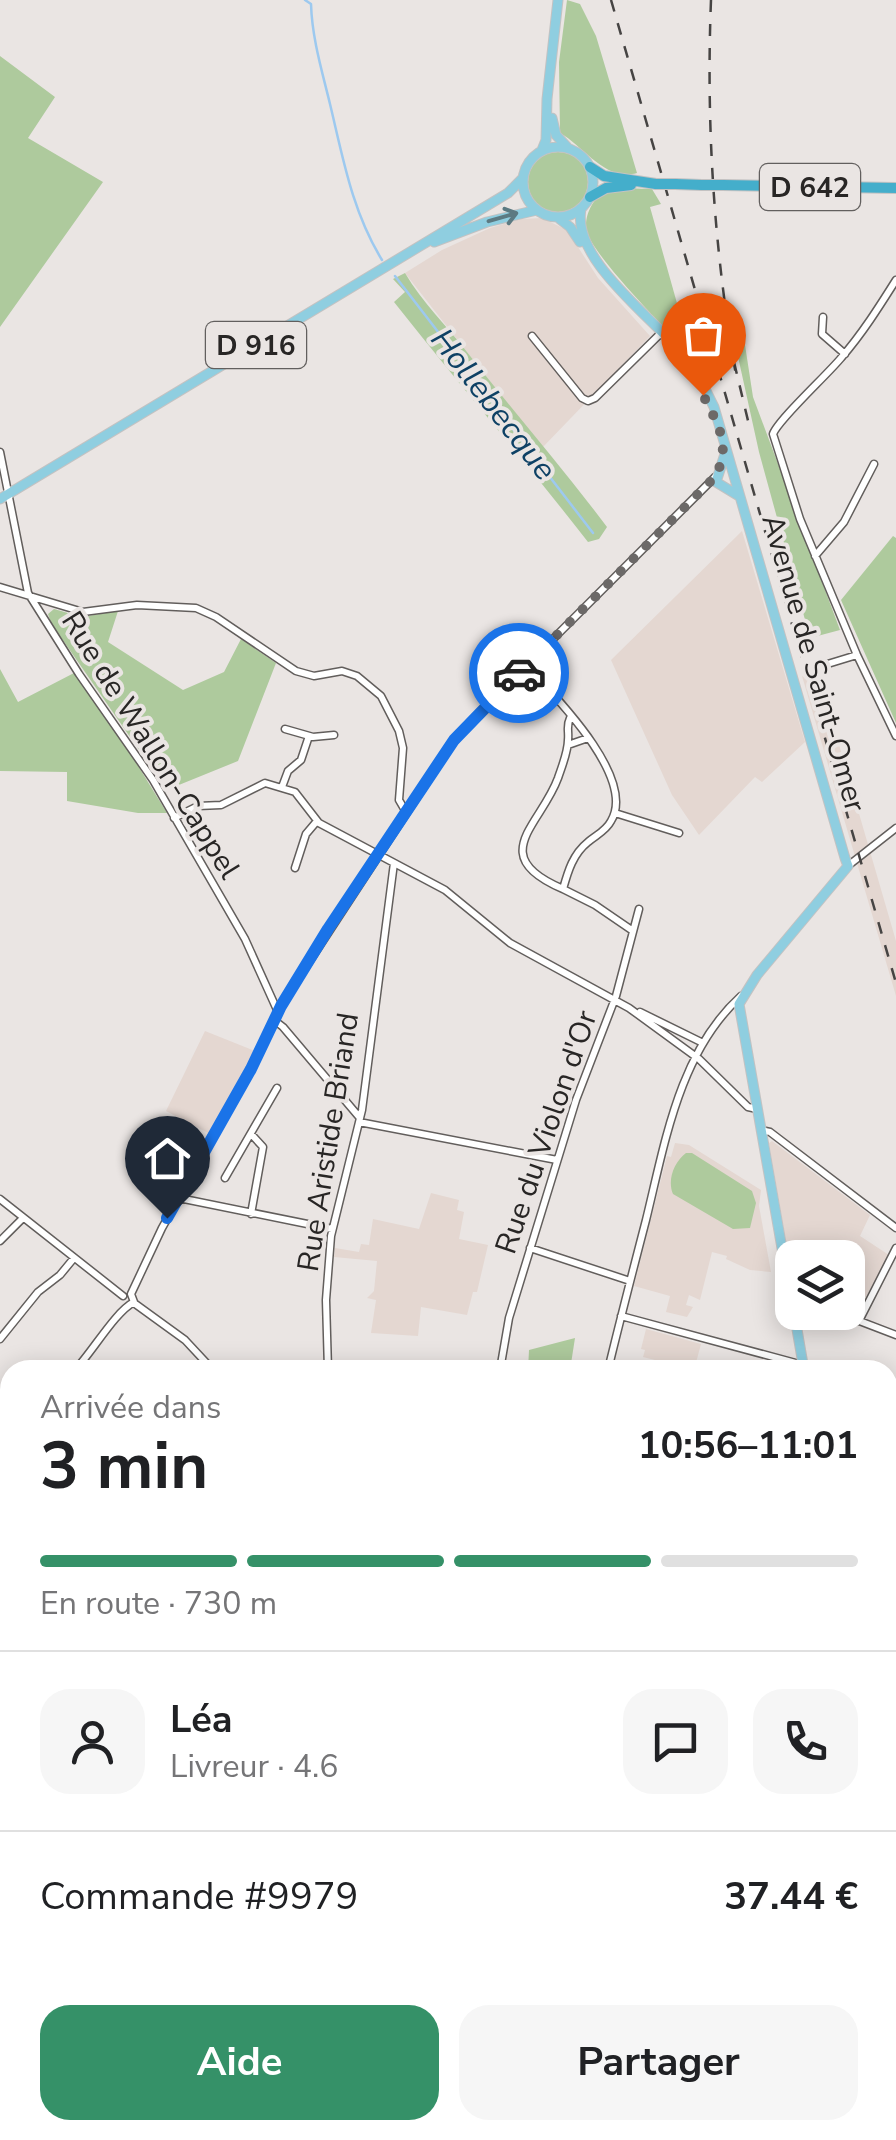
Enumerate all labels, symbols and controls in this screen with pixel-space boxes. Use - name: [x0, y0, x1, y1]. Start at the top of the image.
- road number: D 642: [760, 164, 860, 210]
- one-way arrow: [486, 207, 518, 225]
- pin: [661, 293, 746, 396]
- icon: bag: [676, 308, 731, 363]
- water label: Hollebecque: [421, 319, 567, 489]
- road number: D 916: [206, 322, 306, 368]
- street label: Avenue de Saint-Omer: [751, 510, 876, 817]
- street label: Rue de Wallon-Cappel: [51, 604, 250, 887]
- courier: [469, 623, 569, 723]
- icon: car: [492, 646, 547, 701]
- street label: Rue du Violon d'Or: [486, 1005, 607, 1259]
- street label: Rue Aristide Briand: [288, 1010, 369, 1274]
- pin: [125, 1116, 210, 1219]
- icon: home: [140, 1131, 195, 1186]
- map controls: [775, 1240, 865, 1330]
- button: layers: [775, 1240, 865, 1330]
- text: Arrivée dans: [40, 1386, 221, 1429]
- text: 10:56–11:01: [638, 1420, 858, 1471]
- text: 3 min: [40, 1422, 208, 1511]
- text: En route · 730 m: [40, 1582, 277, 1625]
- button: person: [40, 1689, 145, 1794]
- button: chat: [623, 1689, 728, 1794]
- button: phone: [753, 1689, 858, 1794]
- text: Léa: [170, 1694, 233, 1745]
- text: Livreur · 4.6: [170, 1745, 338, 1788]
- text: Commande #9979: [40, 1871, 358, 1922]
- text: 37.44 €: [724, 1871, 858, 1922]
- button: Aide: [40, 2005, 439, 2120]
- button: Partager: [459, 2005, 858, 2120]

